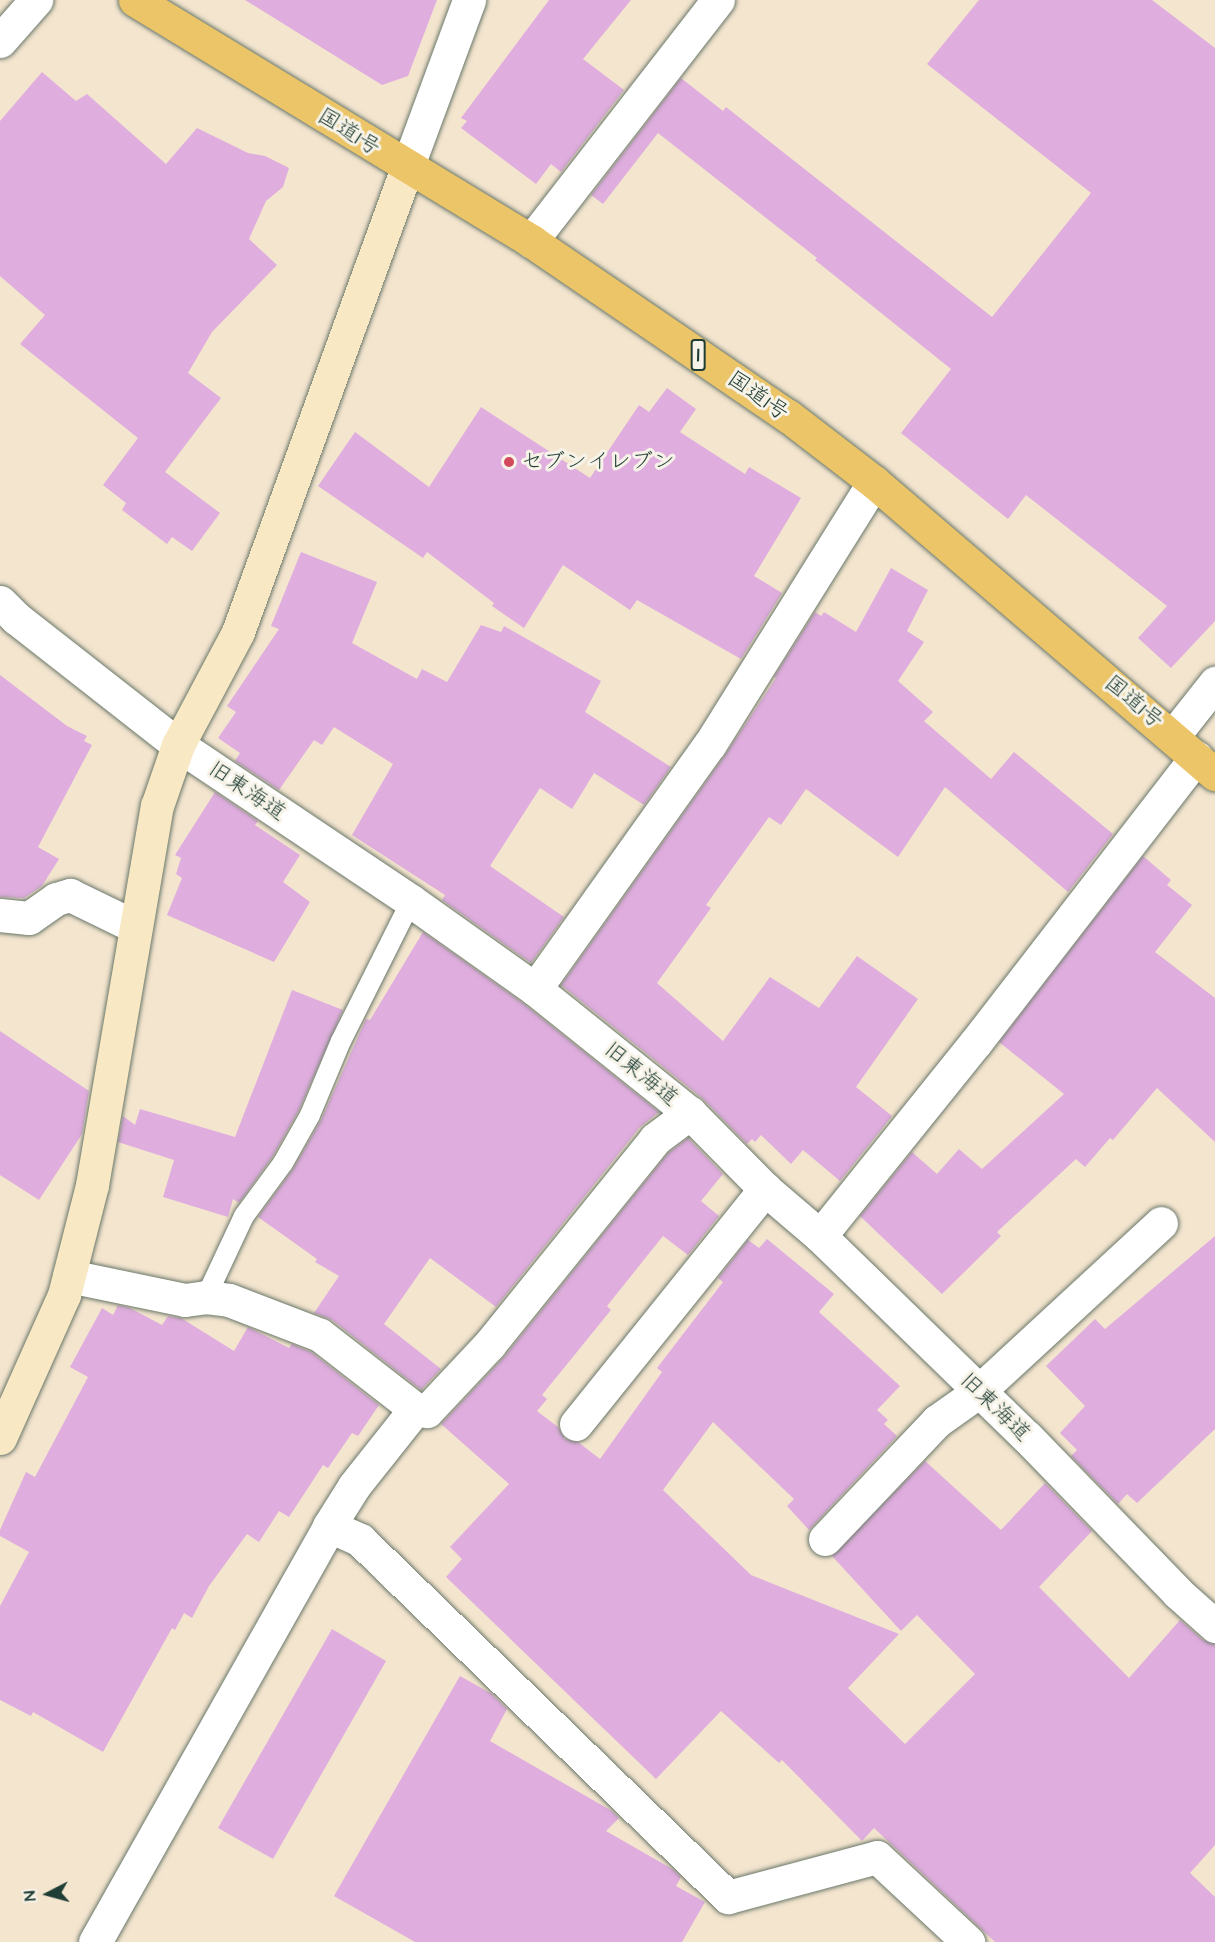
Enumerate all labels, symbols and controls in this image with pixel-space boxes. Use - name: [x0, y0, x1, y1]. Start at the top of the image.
- street label: 国道1号: [313, 103, 385, 161]
- road number: 1: [690, 337, 706, 373]
- street label: 国道1号: [722, 365, 794, 427]
- place label: セブンイレブン: [521, 449, 675, 475]
- marker: セブンイレブン: [502, 455, 516, 469]
- street label: 国道1号: [1099, 670, 1169, 734]
- street label: 旧東海道: [203, 755, 291, 827]
- street label: 旧東海道: [598, 1036, 684, 1112]
- street label: 旧東海道: [954, 1367, 1036, 1447]
- north arrow: [18, 1864, 78, 1924]
- text: N: [19, 1890, 42, 1902]

